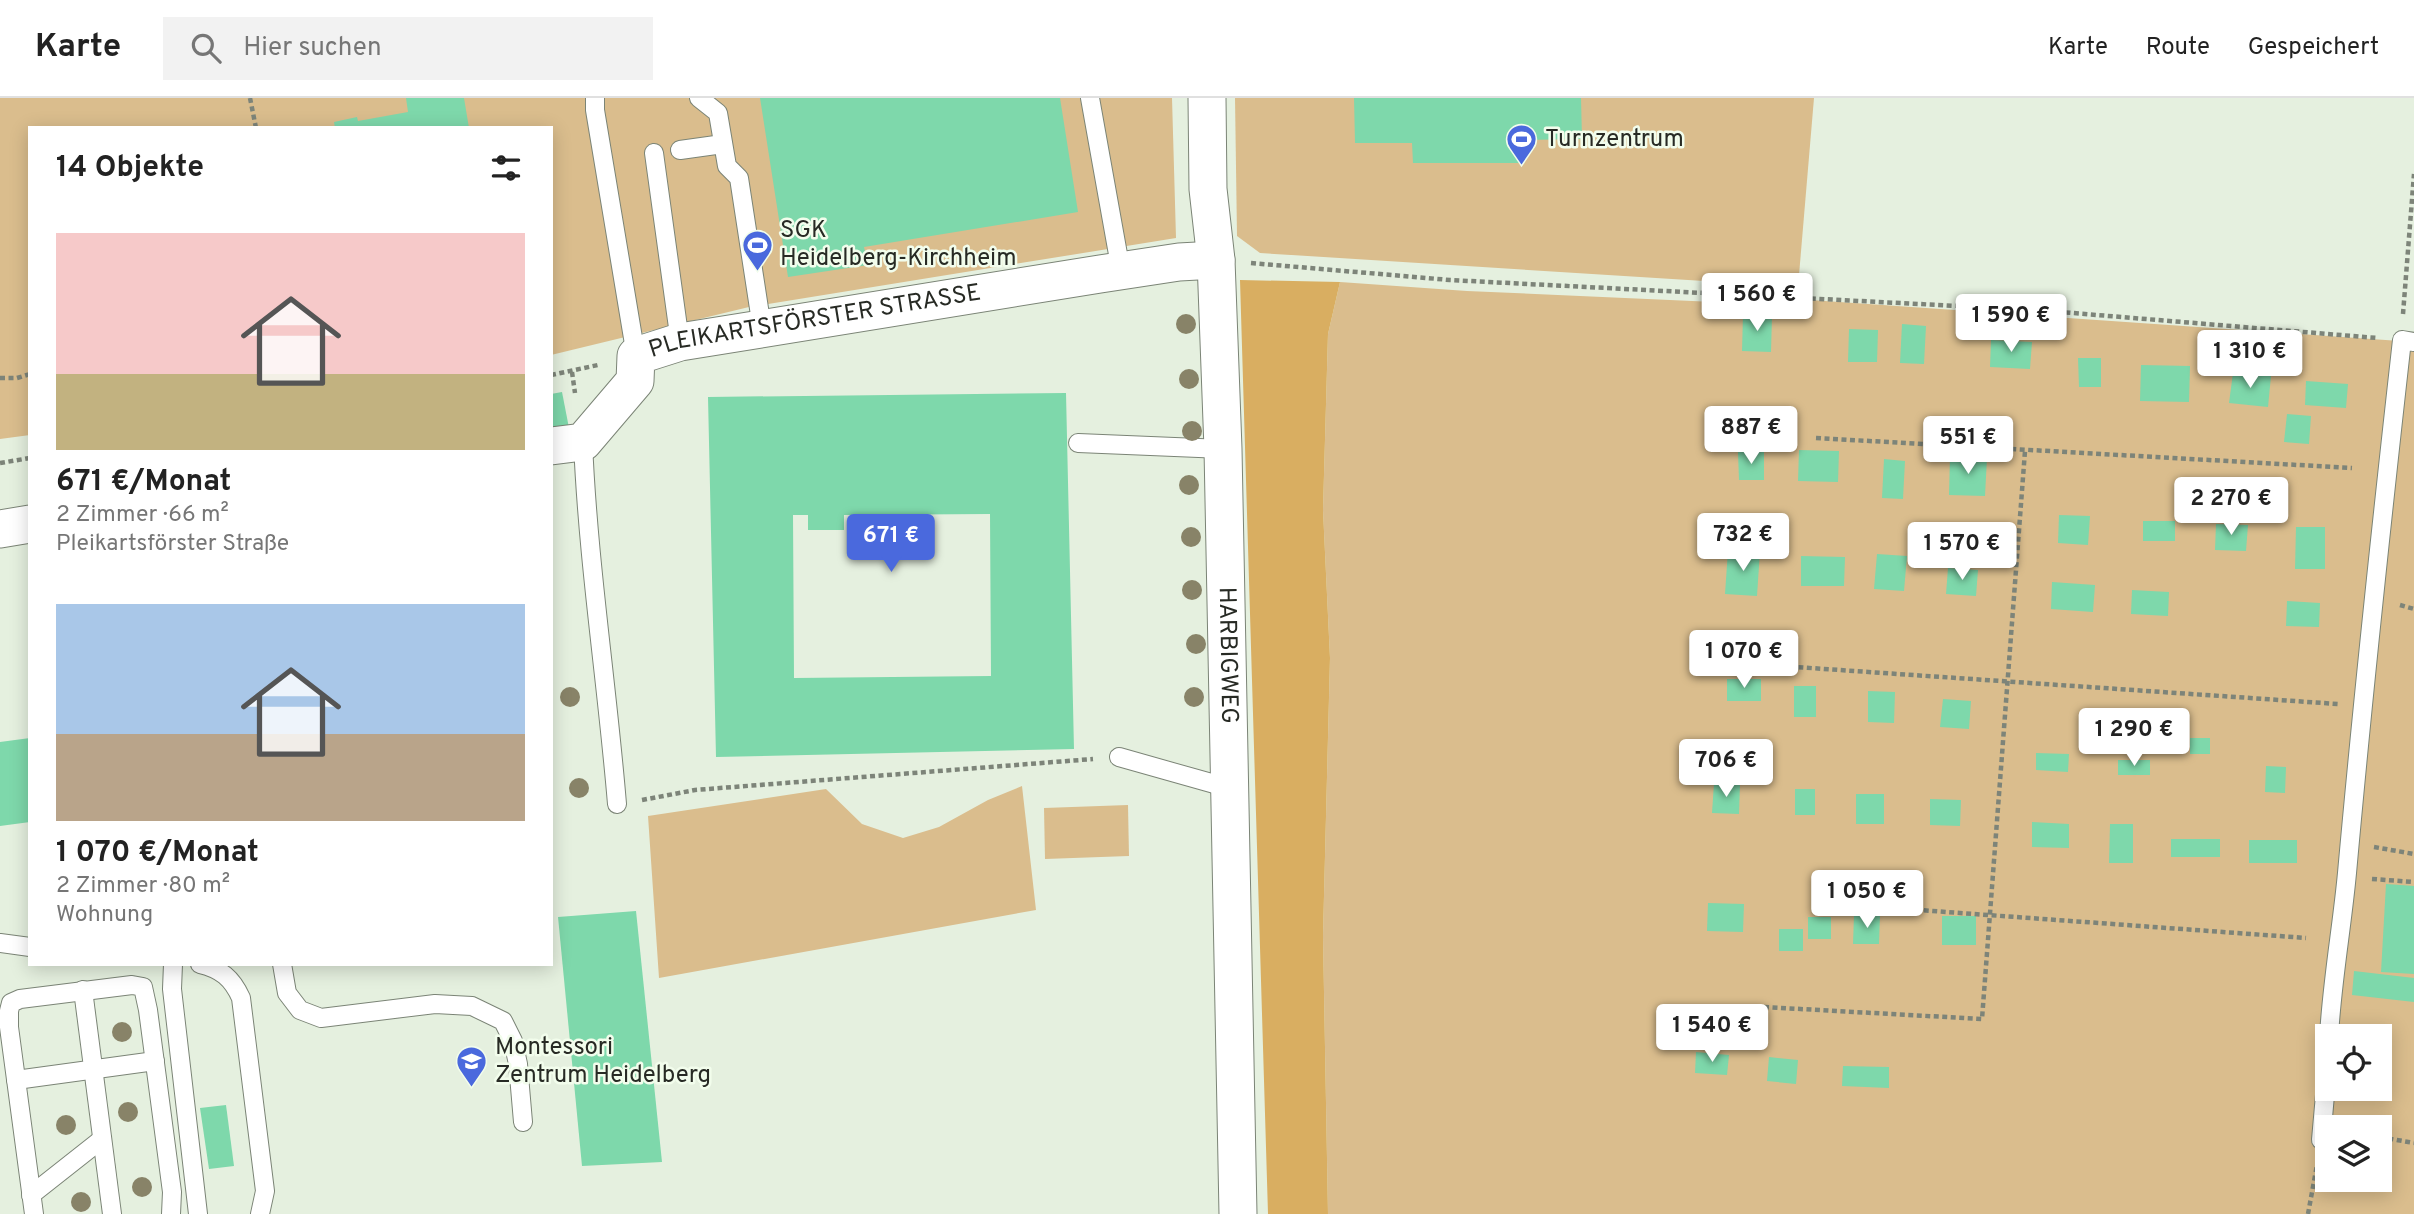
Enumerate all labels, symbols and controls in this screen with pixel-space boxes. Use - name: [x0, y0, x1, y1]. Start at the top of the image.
- search box: [163, 17, 653, 80]
- text: Karte: [35, 27, 121, 69]
- icon: search: [187, 29, 225, 67]
- text: Hier suchen: [243, 32, 382, 65]
- text: Karte: [2048, 33, 2108, 63]
- text: Route: [2146, 33, 2210, 63]
- text: Gespeichert: [2248, 33, 2379, 63]
- sports icon: Turnzentrum: [1505, 123, 1539, 167]
- place label: Turnzentrum: [1545, 125, 1684, 155]
- icon: filters: [487, 149, 525, 187]
- text: 14 Objekte: [56, 150, 204, 187]
- place label: SGK Heidelberg-Kirchheim: [780, 216, 1017, 274]
- sports icon: SGK Heidelberg-Kirchheim: [740, 228, 774, 272]
- pin: 1 560 €: [1692, 274, 1822, 333]
- icon: home: [228, 278, 354, 404]
- street label: PLEIKARTSFÖRSTER STRASSE: [645, 279, 983, 366]
- text: 1 560 €: [1718, 281, 1796, 310]
- pin: 1 590 €: [1946, 294, 2076, 354]
- text: 1 590 €: [1972, 302, 2050, 331]
- pin: 1 310 €: [2185, 330, 2315, 390]
- text: 1 310 €: [2213, 338, 2287, 367]
- pin: 887 €: [1702, 406, 1800, 466]
- text: 887 €: [1720, 414, 1782, 443]
- pin: 551 €: [1919, 416, 2017, 476]
- text: 551 €: [1939, 424, 1997, 453]
- text: 671 €/Monat: [56, 464, 231, 501]
- pin: 2 270 €: [2166, 478, 2296, 537]
- text: 2 270 €: [2190, 485, 2272, 514]
- text: 2 Zimmer · 66 m²: [56, 501, 229, 530]
- pin: 671 €: [842, 514, 940, 574]
- pin: 732 €: [1694, 514, 1792, 573]
- text: 732 €: [1713, 521, 1773, 550]
- text: 671 €: [863, 522, 919, 551]
- pin: 1 570 €: [1897, 522, 2027, 582]
- text: Pleikartsförster Straße: [56, 530, 289, 559]
- text: 1 570 €: [1924, 530, 2000, 559]
- street label: HARBIGWEG: [1211, 587, 1243, 724]
- pin: 1 070 €: [1679, 630, 1809, 690]
- text: 1 070 €: [1705, 638, 1783, 667]
- icon: home: [228, 649, 354, 775]
- pin: 1 290 €: [2069, 708, 2199, 768]
- text: 1 290 €: [2095, 716, 2173, 745]
- pin: 706 €: [1677, 740, 1775, 799]
- text: 706 €: [1695, 747, 1757, 776]
- text: 1 070 €/Monat: [56, 835, 259, 872]
- pin: 1 050 €: [1802, 870, 1932, 930]
- text: 2 Zimmer · 80 m²: [56, 872, 230, 901]
- text: 1 050 €: [1827, 878, 1907, 907]
- text: Wohnung: [56, 901, 153, 930]
- pin: 1 540 €: [1647, 1004, 1777, 1064]
- text: 1 540 €: [1672, 1012, 1752, 1041]
- map controls: [2315, 1024, 2392, 1192]
- button: locate: [2315, 1024, 2392, 1101]
- place label: Montessori Zentrum Heidelberg: [495, 1033, 711, 1091]
- school or university icon: Montessori Zentrum Heidelberg: [455, 1045, 489, 1089]
- button: layers: [2315, 1115, 2392, 1192]

